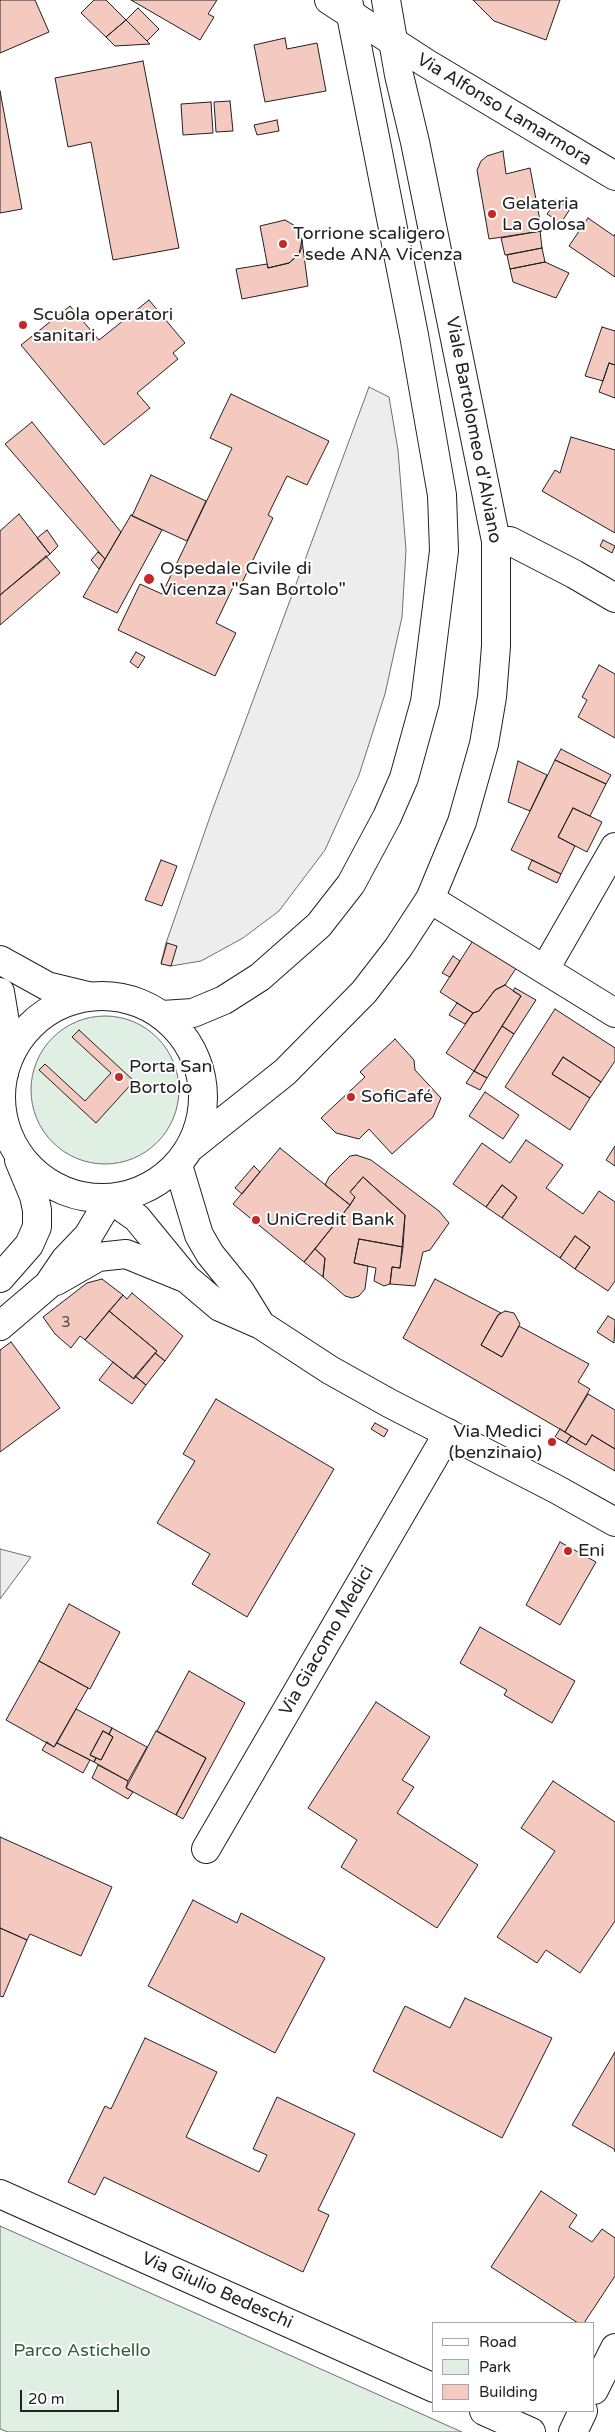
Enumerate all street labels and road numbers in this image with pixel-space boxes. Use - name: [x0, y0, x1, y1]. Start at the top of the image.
- street label: Via Alfonso Lamarmora: [413, 49, 595, 171]
- street label: Viale Bartolomeo d'Alviano: [440, 315, 506, 545]
- street label: Via Giacomo Medici: [275, 1562, 379, 1720]
- street label: Via Giulio Bedeschi: [138, 2248, 296, 2334]

